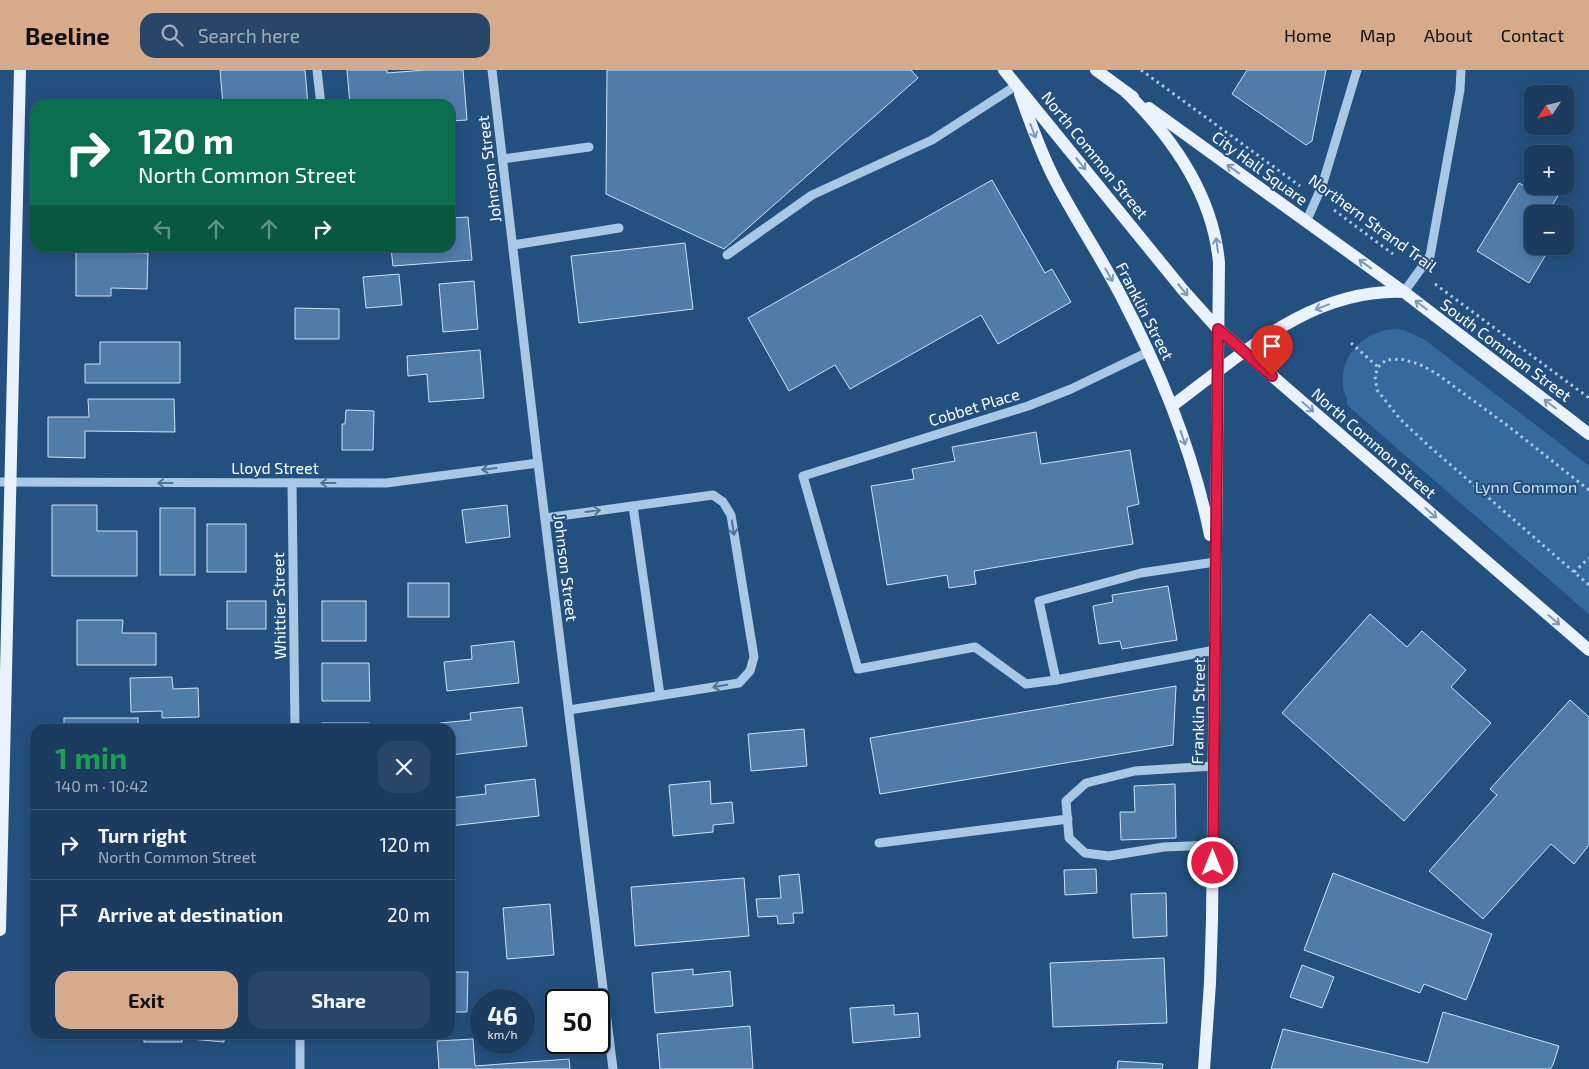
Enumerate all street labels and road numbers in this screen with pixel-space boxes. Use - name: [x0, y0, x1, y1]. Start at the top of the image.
- street label: North Common Street: [1038, 87, 1153, 222]
- street label: Johnson Street: [473, 114, 504, 224]
- street label: City Hall Square: [1209, 126, 1312, 209]
- street label: Northern Strand Trail: [1306, 170, 1441, 276]
- street label: Franklin Street: [1113, 259, 1178, 363]
- street label: South Common Street: [1437, 294, 1575, 405]
- street label: North Common Street: [1308, 383, 1440, 502]
- street label: Cobbet Place: [926, 384, 1022, 429]
- street label: Lloyd Street: [231, 458, 319, 477]
- street label: Johnson Street: [551, 513, 582, 623]
- street label: Whittier Street: [268, 552, 289, 660]
- street label: Franklin Street: [1187, 657, 1208, 765]

